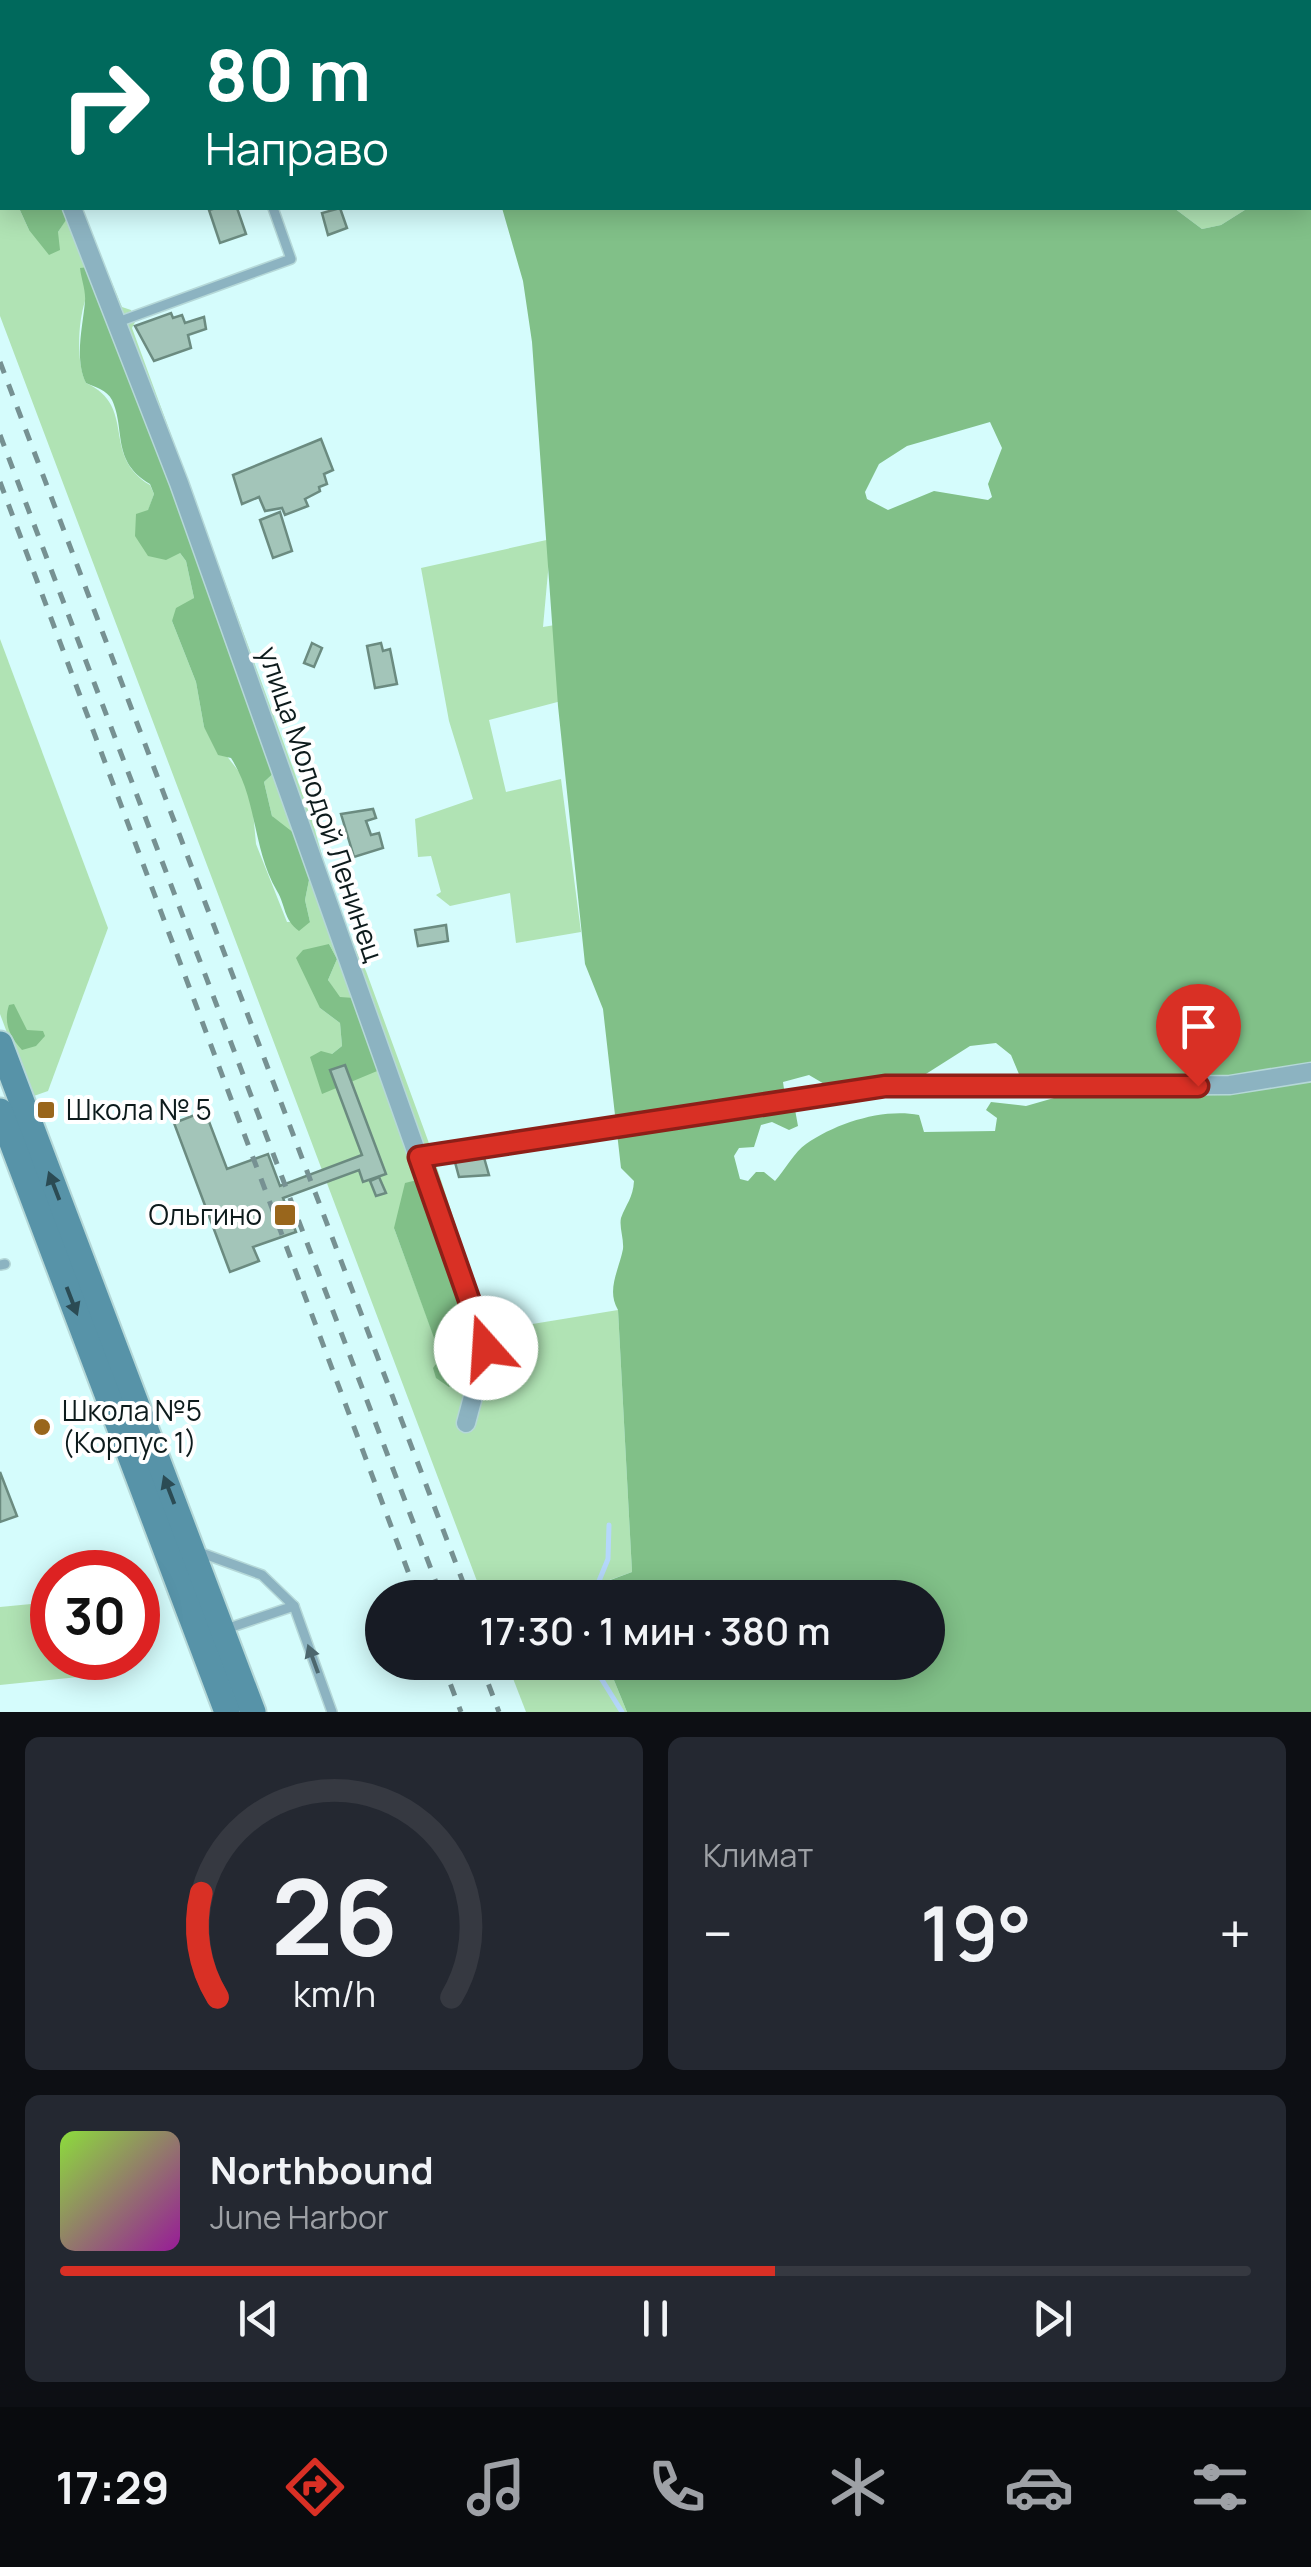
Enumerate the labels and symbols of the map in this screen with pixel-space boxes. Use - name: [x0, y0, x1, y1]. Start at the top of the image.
- street label: улица Молодой Ленинец: [250, 641, 394, 967]
- pin: [1156, 984, 1241, 1087]
- place label: Школа № 5: [66, 1090, 212, 1128]
- marker: Школа № 5: [35, 1099, 57, 1121]
- one-way arrow: [46, 1171, 61, 1201]
- place label: Ольгино: [149, 1195, 262, 1233]
- marker: Ольгино: [272, 1202, 298, 1228]
- one-way arrow: [65, 1286, 80, 1316]
- position arrow: [434, 1296, 538, 1400]
- place label: Школа №5 (Корпус 1): [62, 1391, 202, 1461]
- marker: Школа №5 (Корпус 1): [31, 1416, 53, 1438]
- one-way arrow: [160, 1475, 176, 1505]
- speed limit sign: 30: [30, 1550, 160, 1680]
- one-way arrow: [305, 1644, 320, 1674]

